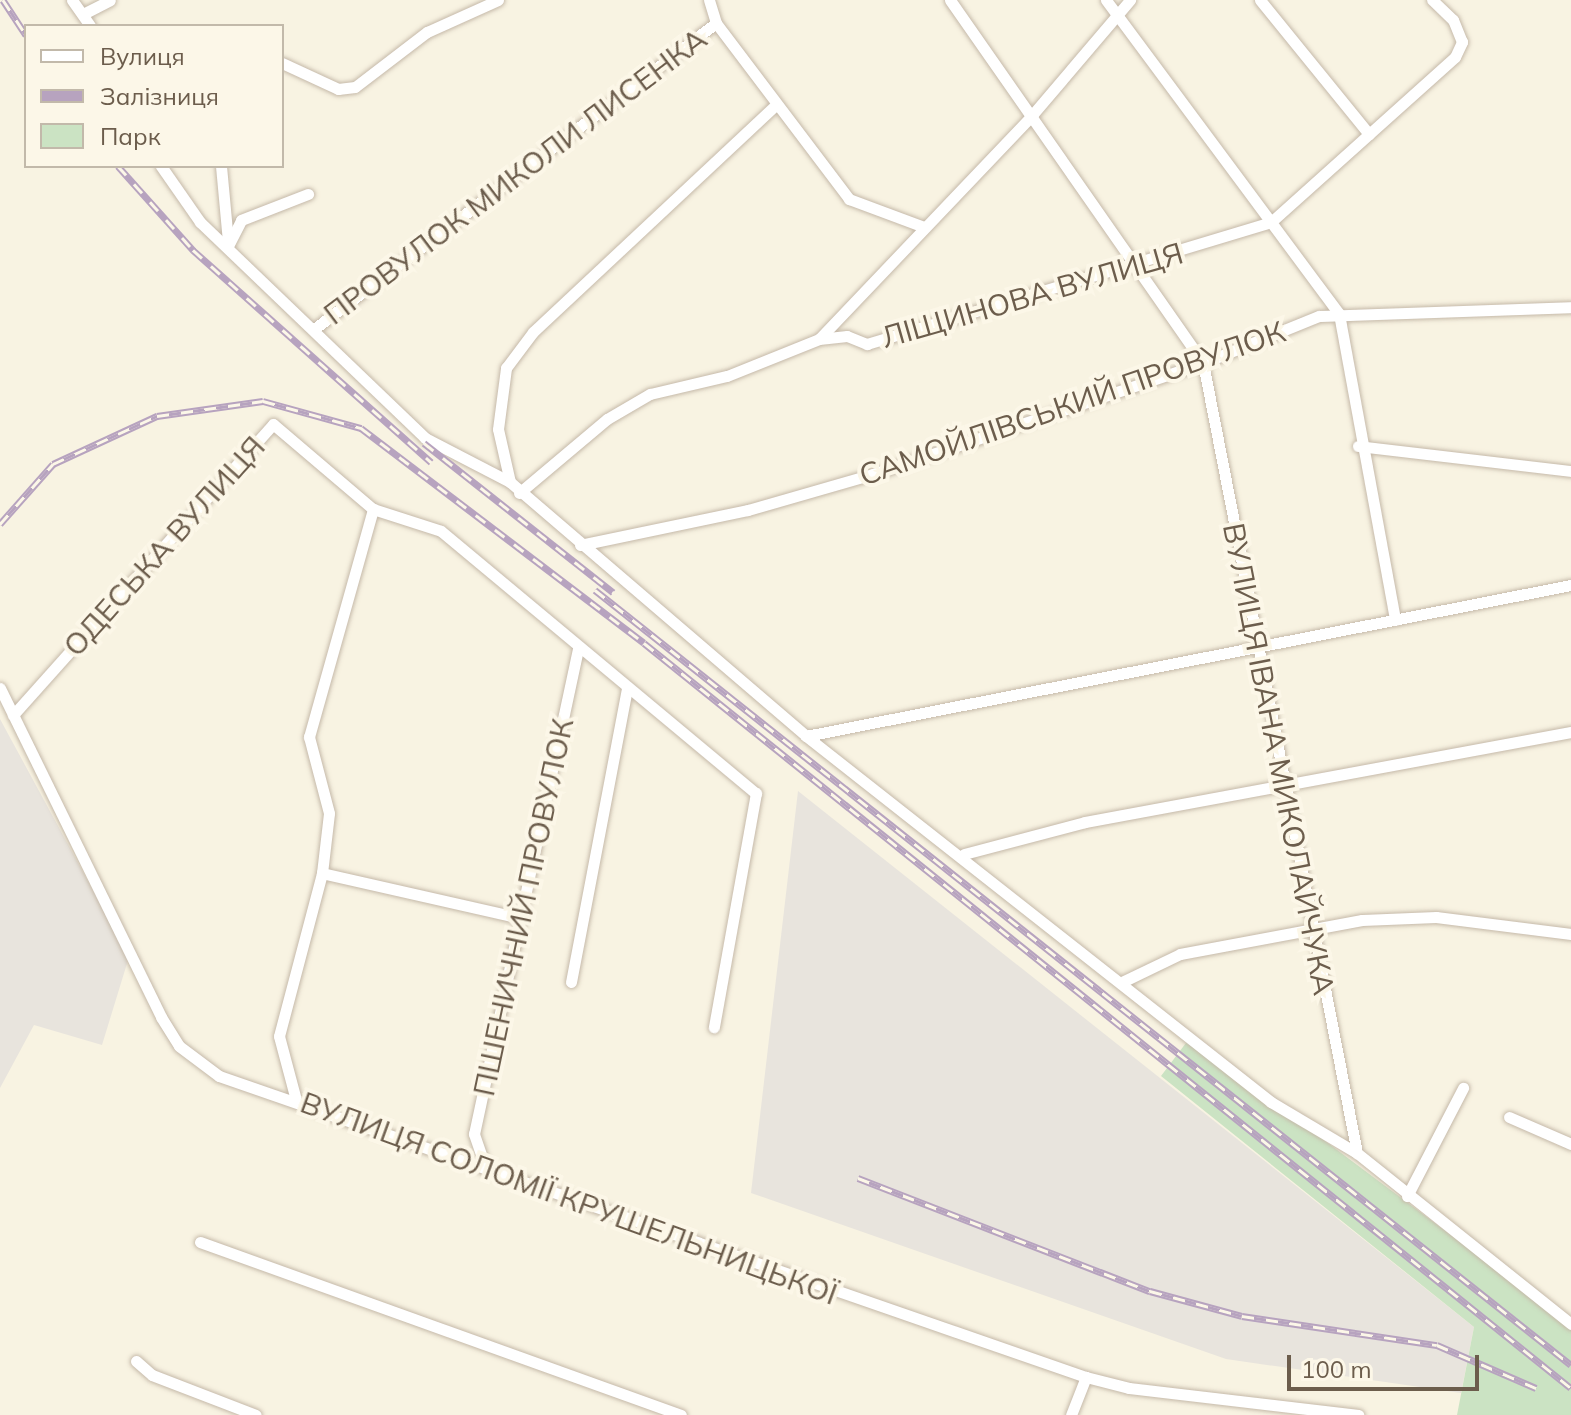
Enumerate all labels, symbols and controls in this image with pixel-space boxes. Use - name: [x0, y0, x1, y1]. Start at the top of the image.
- street label: ПРОВУЛОК МИКОЛИ ЛИСЕНКА: [317, 20, 713, 332]
- legend: [24, 24, 284, 168]
- text: Вулиця: [100, 41, 185, 71]
- text: Залізниця: [100, 81, 219, 111]
- text: Парк: [100, 121, 161, 151]
- street label: ЛІЩИНОВА ВУЛИЦЯ: [877, 235, 1187, 355]
- street label: САМОЙЛІВСЬКИЙ ПРОВУЛОК: [854, 313, 1290, 493]
- street label: ОДЕСЬКА ВУЛИЦЯ: [56, 429, 272, 663]
- street label: ВУЛИЦЯ ІВАНА МИКОЛАЙЧУКА: [1216, 520, 1342, 998]
- street label: ПШЕНИЧНИЙ ПРОВУЛОК: [465, 715, 581, 1099]
- street label: ВУЛИЦЯ СОЛОМІЇ КРУШЕЛЬНИЦЬКОЇ: [296, 1084, 842, 1312]
- scale bar: [1291, 1339, 1483, 1389]
- text: 100 m: [1301, 1354, 1372, 1384]

